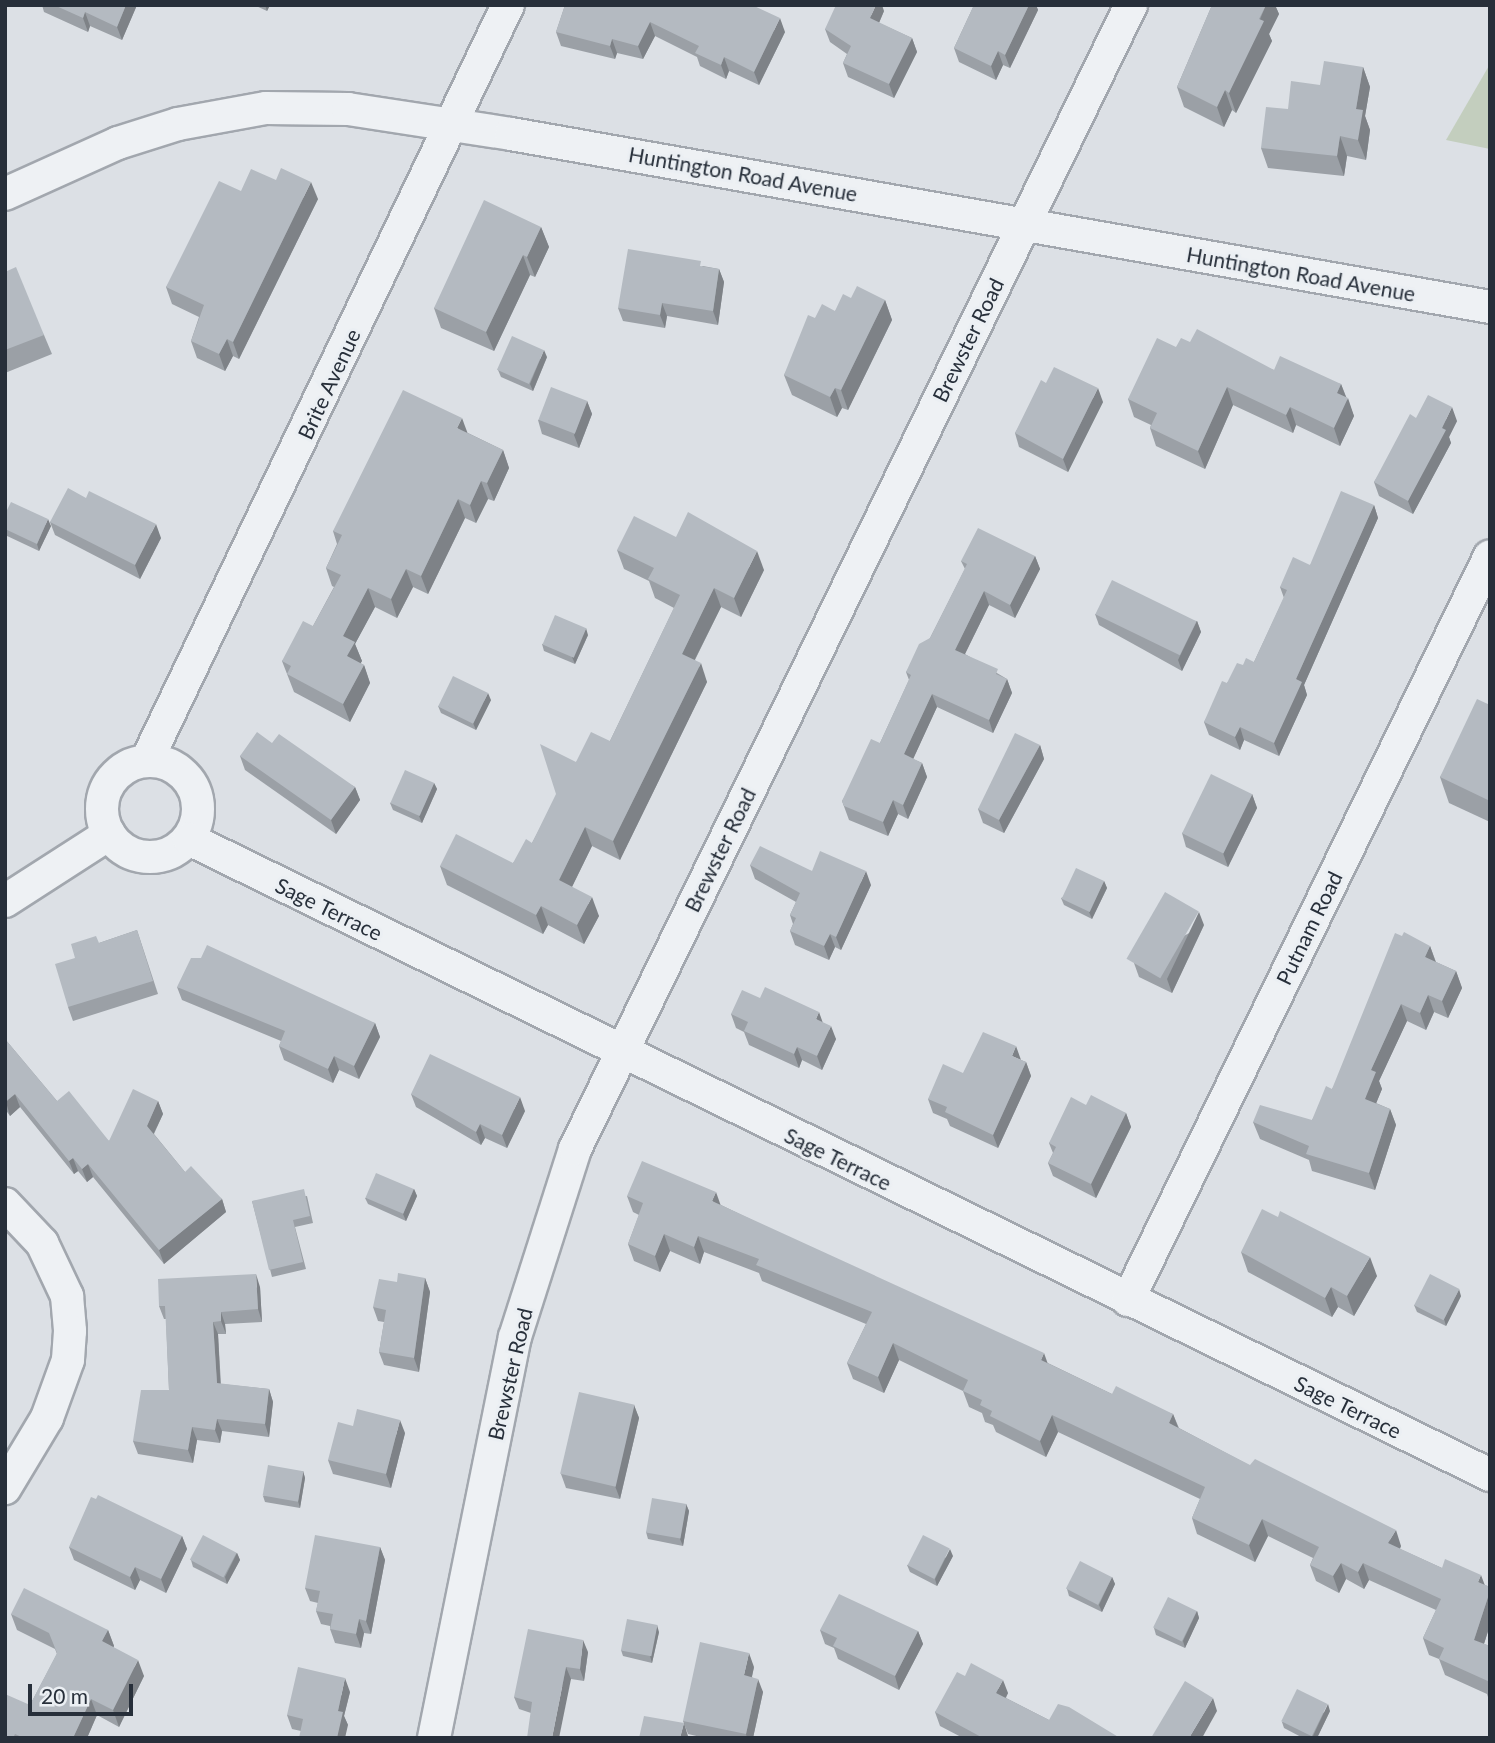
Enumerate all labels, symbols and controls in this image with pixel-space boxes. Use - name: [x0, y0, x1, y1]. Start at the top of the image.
- street label: Huntington Road Avenue: [626, 141, 860, 207]
- street label: Huntington Road Avenue: [1184, 241, 1418, 307]
- street label: Brewster Road: [927, 274, 1009, 406]
- street label: Brite Avenue: [292, 325, 366, 443]
- street label: Brewster Road: [679, 784, 761, 916]
- street label: Putnam Road: [1271, 867, 1347, 989]
- street label: Sage Terrace: [271, 872, 387, 946]
- street label: Sage Terrace: [780, 1122, 896, 1196]
- street label: Brewster Road: [483, 1305, 537, 1443]
- street label: Sage Terrace: [1290, 1370, 1406, 1444]
- scale bar: [32, 1670, 136, 1714]
- text: 20 m: [41, 1683, 88, 1708]

